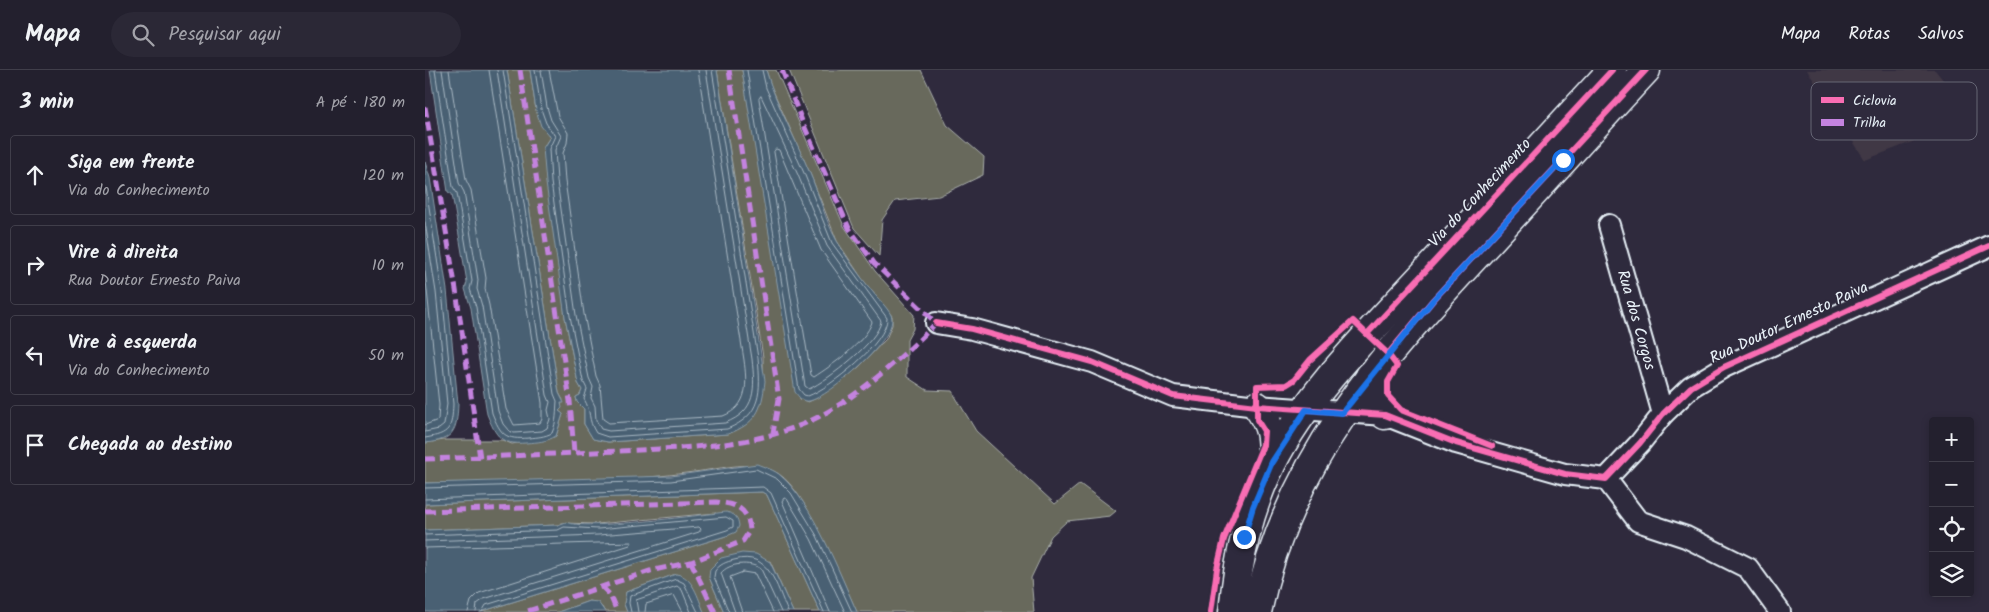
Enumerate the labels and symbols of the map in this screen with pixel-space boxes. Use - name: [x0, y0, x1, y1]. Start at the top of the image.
- legend: [1811, 82, 1977, 140]
- text: Ciclovia: [1853, 90, 1897, 112]
- text: Trilha: [1853, 112, 1886, 134]
- street label: Via do Conhecimento: [1422, 133, 1538, 253]
- route start: [1552, 149, 1575, 172]
- street label: Rua dos Corgos: [1610, 267, 1662, 373]
- street label: Rua Doutor Ernesto Paiva: [1705, 275, 1873, 371]
- route end: [1233, 526, 1256, 549]

